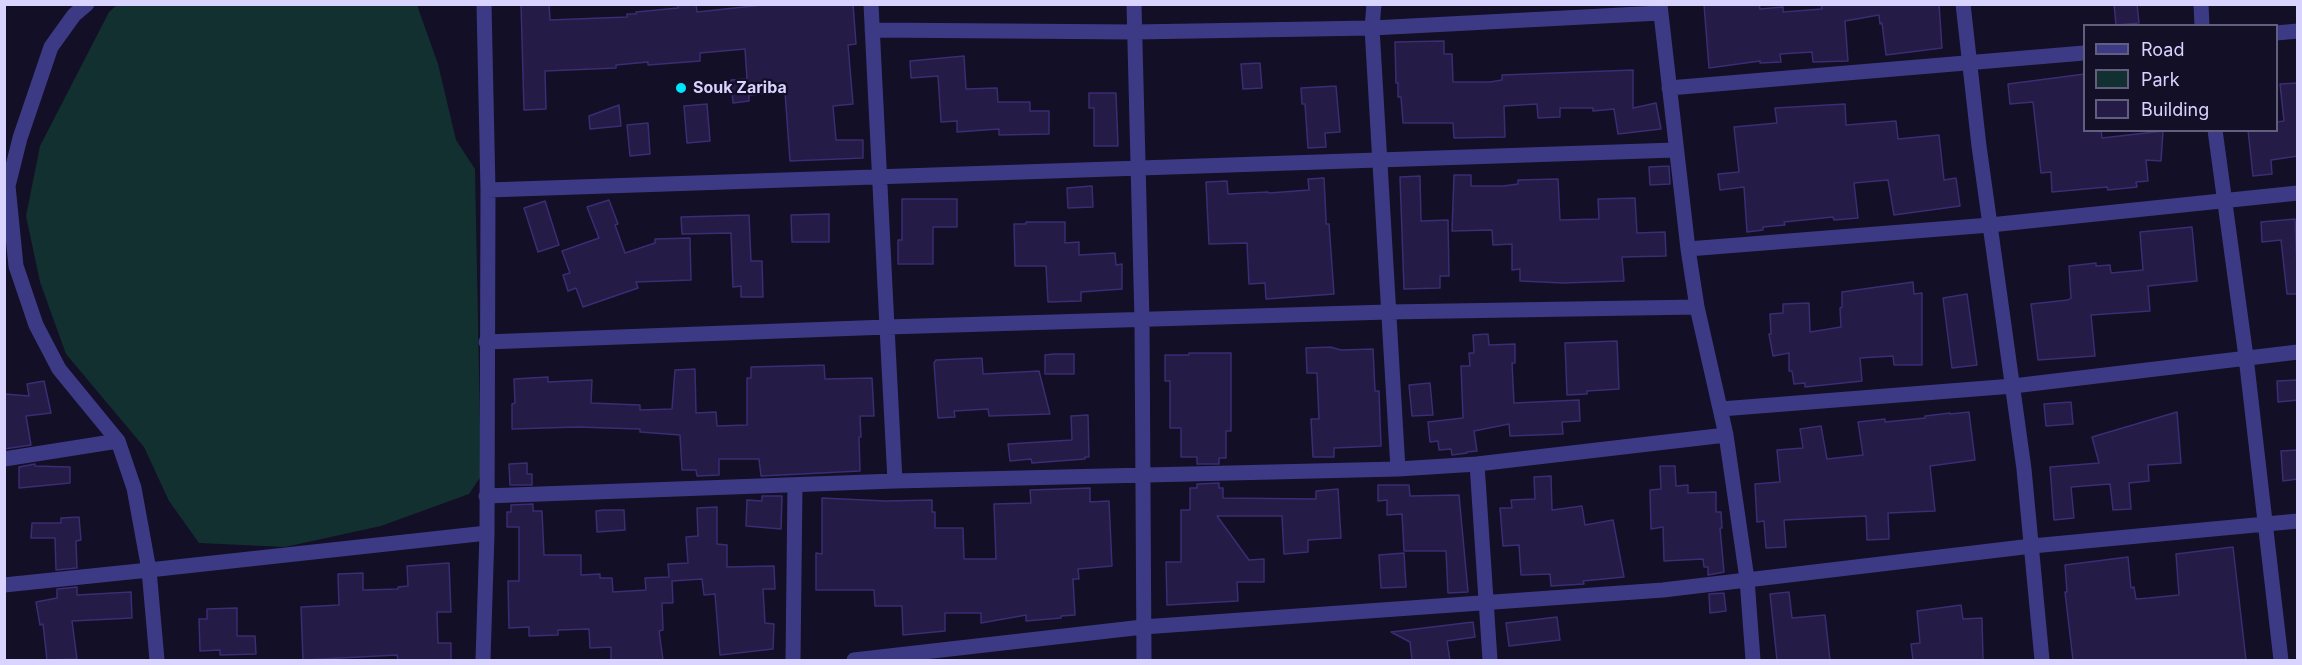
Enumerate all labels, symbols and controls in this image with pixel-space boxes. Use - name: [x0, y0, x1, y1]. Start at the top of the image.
- legend: [2083, 24, 2278, 132]
- text: Road: [2141, 39, 2184, 60]
- text: Park: [2141, 69, 2180, 90]
- place label: Souk Zariba: [693, 78, 787, 98]
- marker: Souk Zariba: [674, 81, 688, 95]
- text: Building: [2141, 99, 2209, 120]

